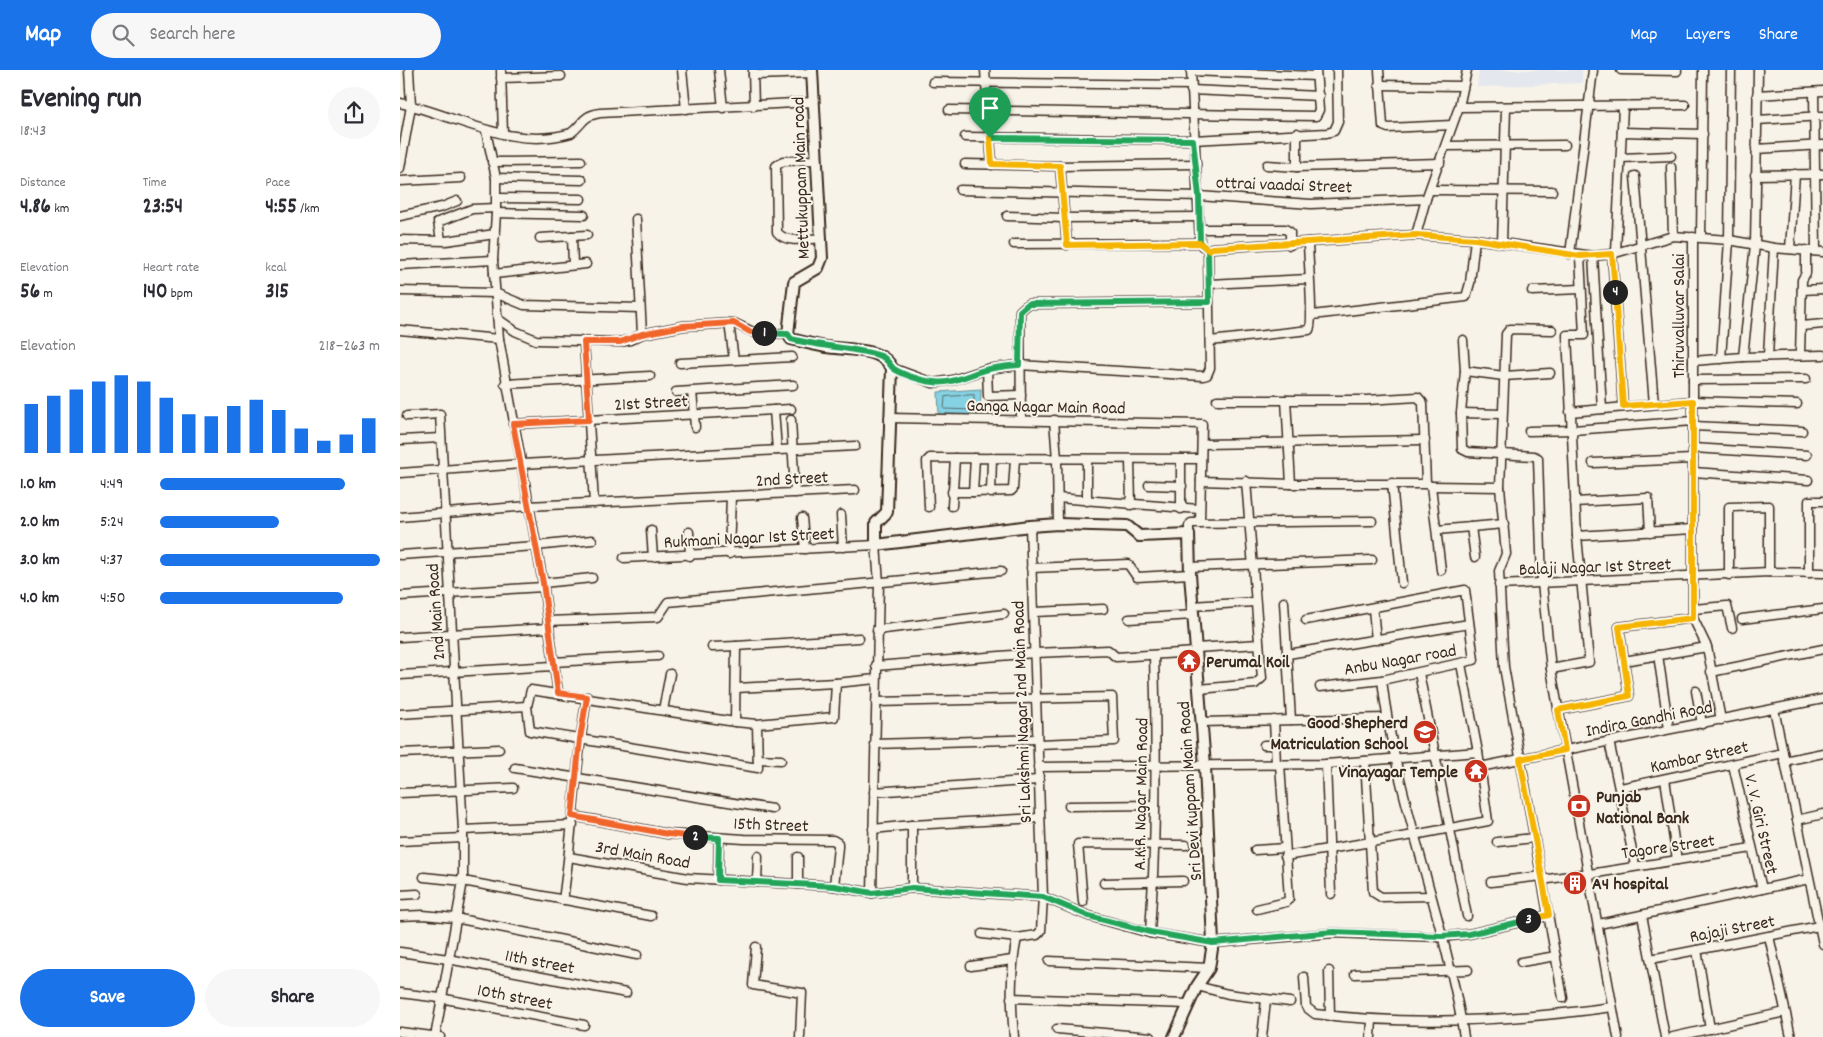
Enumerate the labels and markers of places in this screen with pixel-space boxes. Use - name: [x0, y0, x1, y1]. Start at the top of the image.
- pin: [969, 87, 1011, 138]
- pin: 4: [1602, 280, 1628, 304]
- pin: 1: [752, 320, 776, 346]
- temple icon: Perumal Koil: [1176, 648, 1202, 674]
- place label: Perumal Koil: [1206, 651, 1290, 676]
- place label: Good Shepherd Matriculation School: [1271, 712, 1409, 758]
- school or university icon: Good Shepherd Matriculation School: [1412, 719, 1438, 745]
- temple icon: Vinayagar Temple: [1463, 758, 1489, 784]
- place label: Vinayagar Temple: [1338, 761, 1458, 786]
- place label: Punjab National Bank: [1596, 786, 1690, 832]
- bank icon: Punjab National Bank: [1566, 793, 1592, 819]
- pin: 2: [682, 824, 708, 850]
- building icon: A4 hospital: [1562, 870, 1588, 896]
- place label: A4 hospital: [1592, 873, 1669, 898]
- pin: 3: [1516, 908, 1540, 932]

